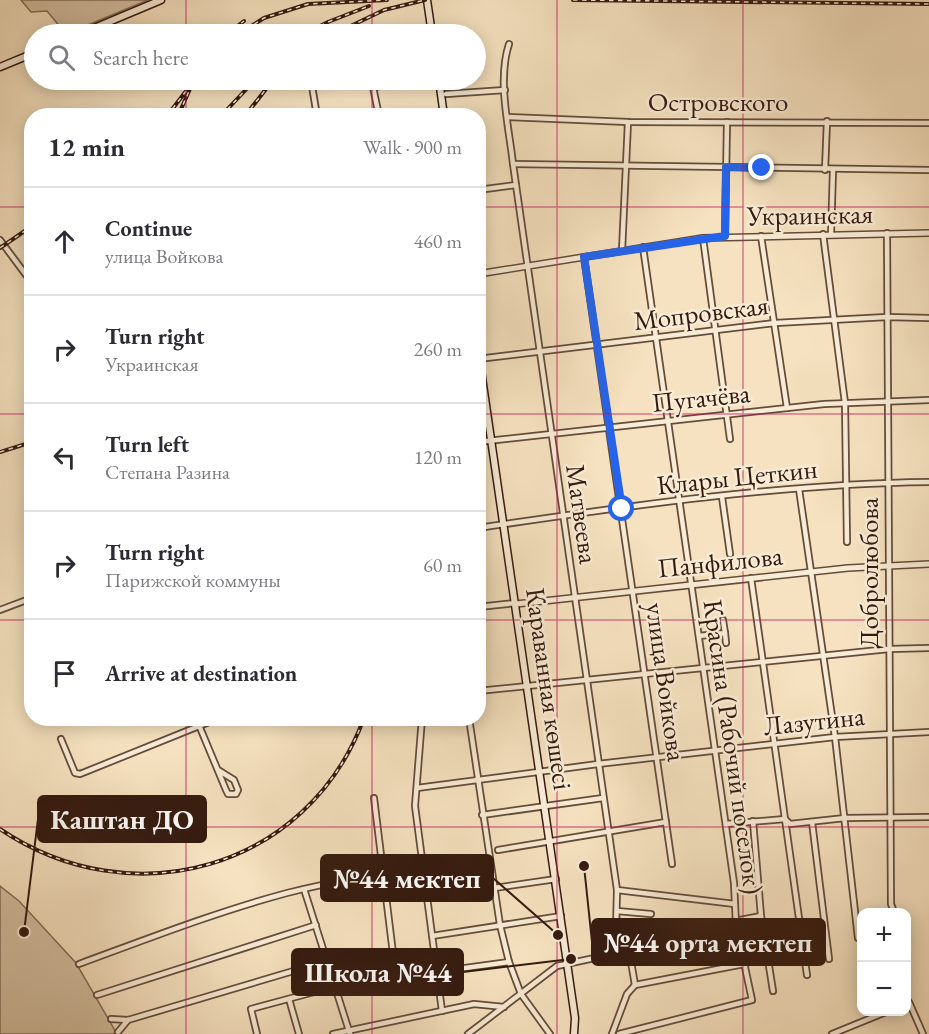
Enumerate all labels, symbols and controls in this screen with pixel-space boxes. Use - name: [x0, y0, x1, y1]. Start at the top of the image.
- search box: [24, 24, 486, 90]
- icon: search: [45, 41, 78, 74]
- text: Search here: [93, 43, 188, 72]
- street label: Островского: [648, 84, 788, 119]
- text: 12 min: [48, 130, 125, 164]
- text: Walk · 900 m: [363, 134, 462, 160]
- route end: [748, 154, 774, 180]
- street label: Украинская: [746, 196, 873, 233]
- text: Continue: [105, 214, 192, 243]
- icon: ahead: [48, 225, 81, 258]
- text: 460 m: [414, 228, 462, 254]
- text: улица Войкова: [105, 243, 223, 269]
- street label: Мопровская: [632, 287, 770, 338]
- text: Turn right: [105, 322, 204, 351]
- icon: right: [48, 333, 81, 366]
- text: 260 m: [414, 336, 462, 362]
- text: Украинская: [105, 351, 198, 377]
- street label: Пугачёва: [650, 375, 752, 420]
- text: Turn left: [105, 430, 189, 459]
- icon: left: [48, 441, 81, 474]
- text: 120 m: [414, 444, 462, 470]
- street label: Клары Цеткин: [655, 451, 819, 502]
- text: Степана Разина: [105, 459, 230, 485]
- street label: Матвеева: [558, 462, 607, 566]
- route start: [608, 495, 634, 521]
- street label: Добролюбова: [851, 497, 886, 649]
- street label: Панфилова: [656, 537, 785, 585]
- text: Turn right: [105, 538, 204, 567]
- icon: right: [48, 549, 81, 582]
- text: 60 m: [423, 552, 462, 578]
- text: Парижской коммуны: [105, 567, 281, 593]
- street label: Караванная көшесі: [518, 586, 581, 793]
- street label: Красина (Рабочий поселок): [695, 597, 772, 897]
- street label: улица Войкова: [638, 600, 695, 764]
- icon: arrive: [48, 657, 81, 690]
- text: Arrive at destination: [105, 659, 297, 688]
- street label: Лазутина: [762, 698, 867, 743]
- callout: Каштан ДО: [38, 796, 206, 842]
- text: Каштан ДО: [50, 801, 194, 837]
- callout: №44 мектеп: [321, 855, 493, 901]
- text: №44 мектеп: [333, 860, 481, 896]
- map controls: [857, 908, 911, 1016]
- button: +: [857, 908, 911, 962]
- callout: №44 орта мектеп: [592, 919, 825, 965]
- text: №44 орта мектеп: [604, 924, 812, 960]
- callout: Школа №44: [292, 949, 463, 995]
- text: Школа №44: [305, 954, 453, 990]
- button: −: [857, 962, 911, 1016]

